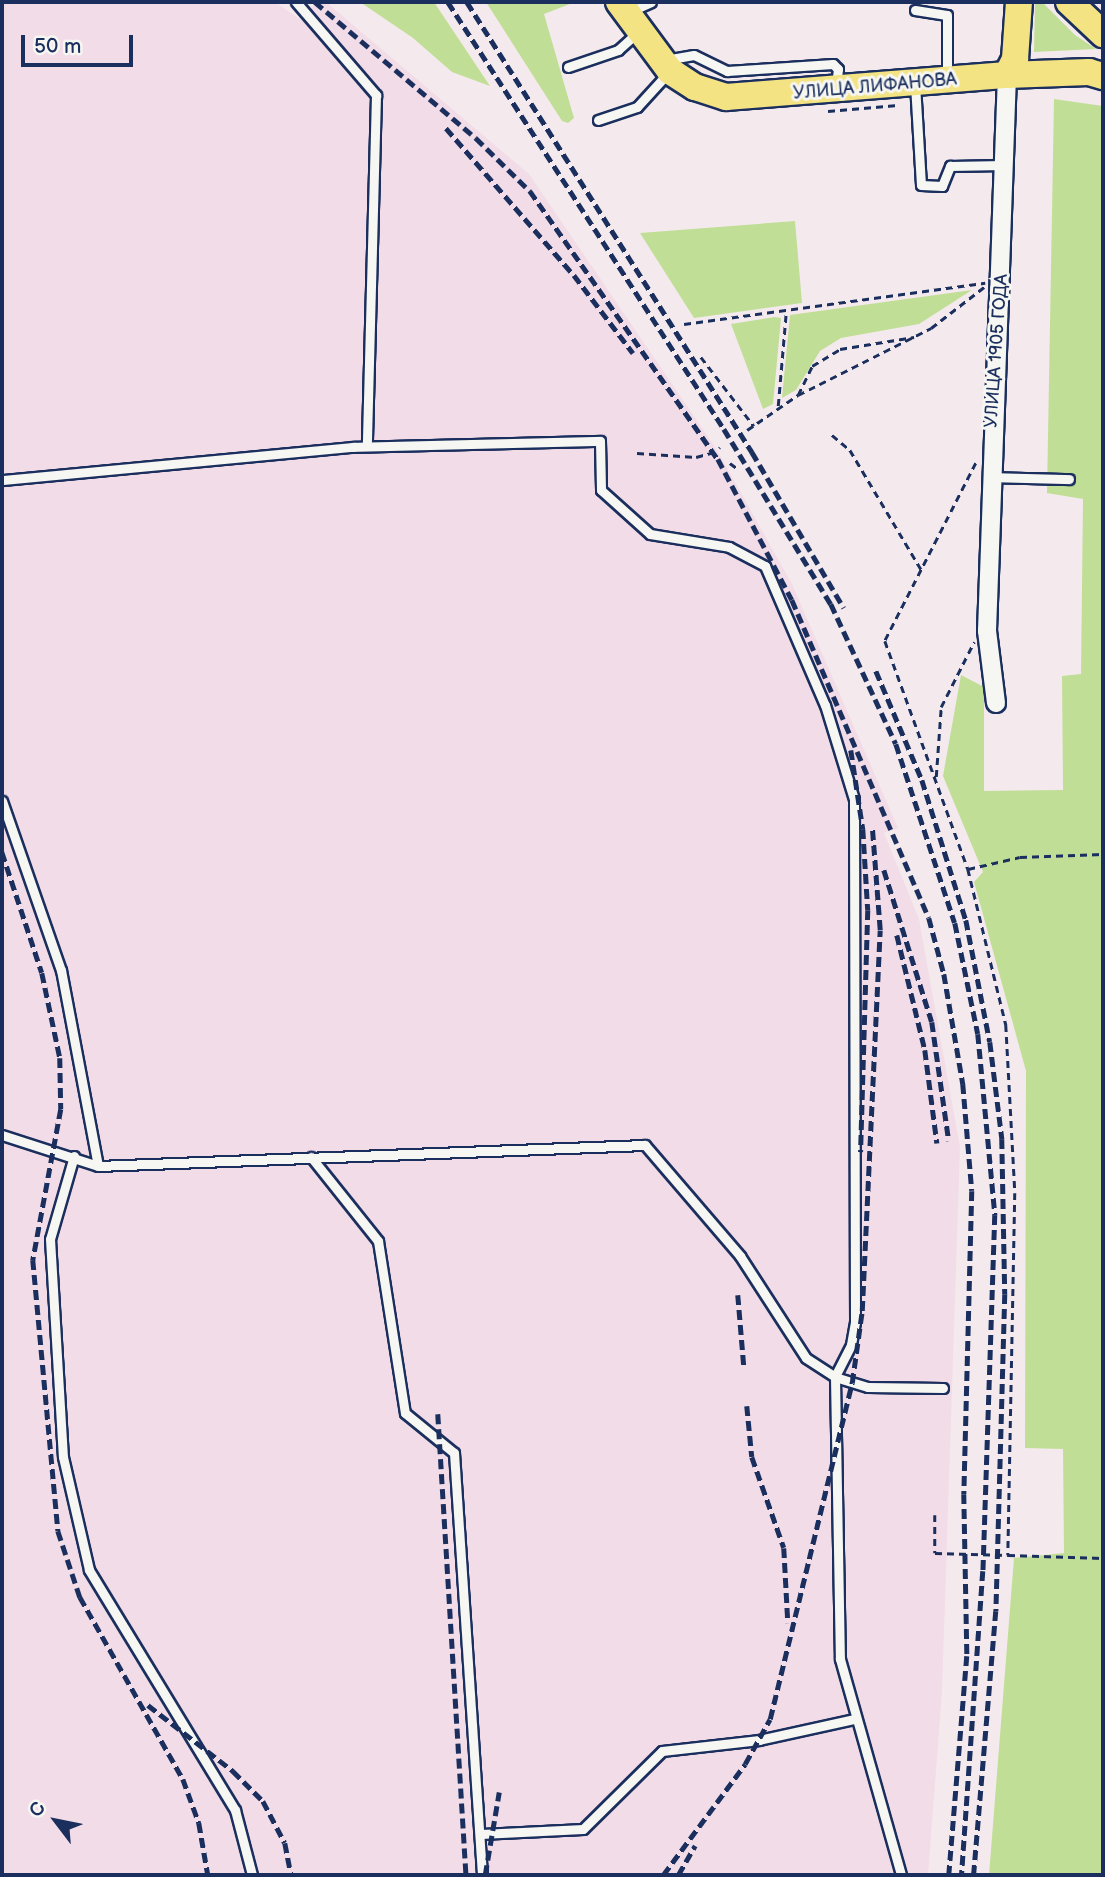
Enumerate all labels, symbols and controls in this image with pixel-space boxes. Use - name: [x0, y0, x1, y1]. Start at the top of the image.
- scale bar: [24, 21, 136, 65]
- text: 50 m: [34, 34, 81, 59]
- street label: УЛИЦА ЛИФАНОВА: [792, 69, 958, 105]
- street label: УЛИЦА 1905 ГОДА: [981, 273, 1013, 429]
- north arrow: [21, 1786, 91, 1856]
- text: С: [25, 1798, 51, 1821]

